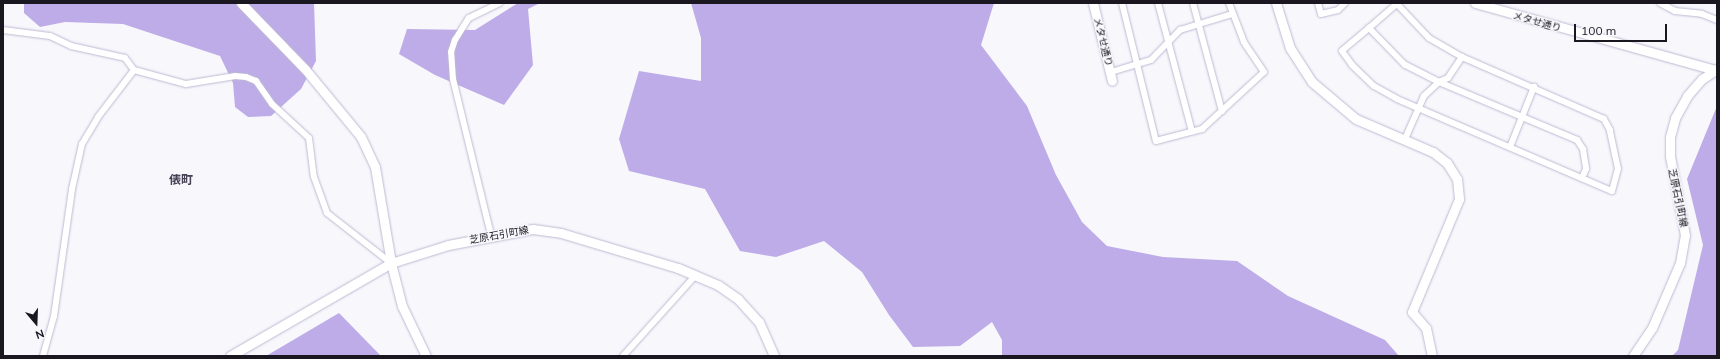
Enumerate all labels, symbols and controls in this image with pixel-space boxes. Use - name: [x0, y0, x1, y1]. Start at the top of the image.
- street label: メタせ通り: [1511, 9, 1563, 35]
- street label: メタせ通り: [1091, 16, 1115, 68]
- scale bar: [1576, 16, 1669, 42]
- text: 100 m: [1581, 23, 1616, 38]
- street label: 芝原石引町線: [1666, 167, 1690, 229]
- district label: 俵町: [169, 173, 193, 187]
- street label: 芝原石引町線: [468, 224, 530, 246]
- north arrow: [16, 303, 56, 343]
- text: N: [34, 326, 46, 342]

